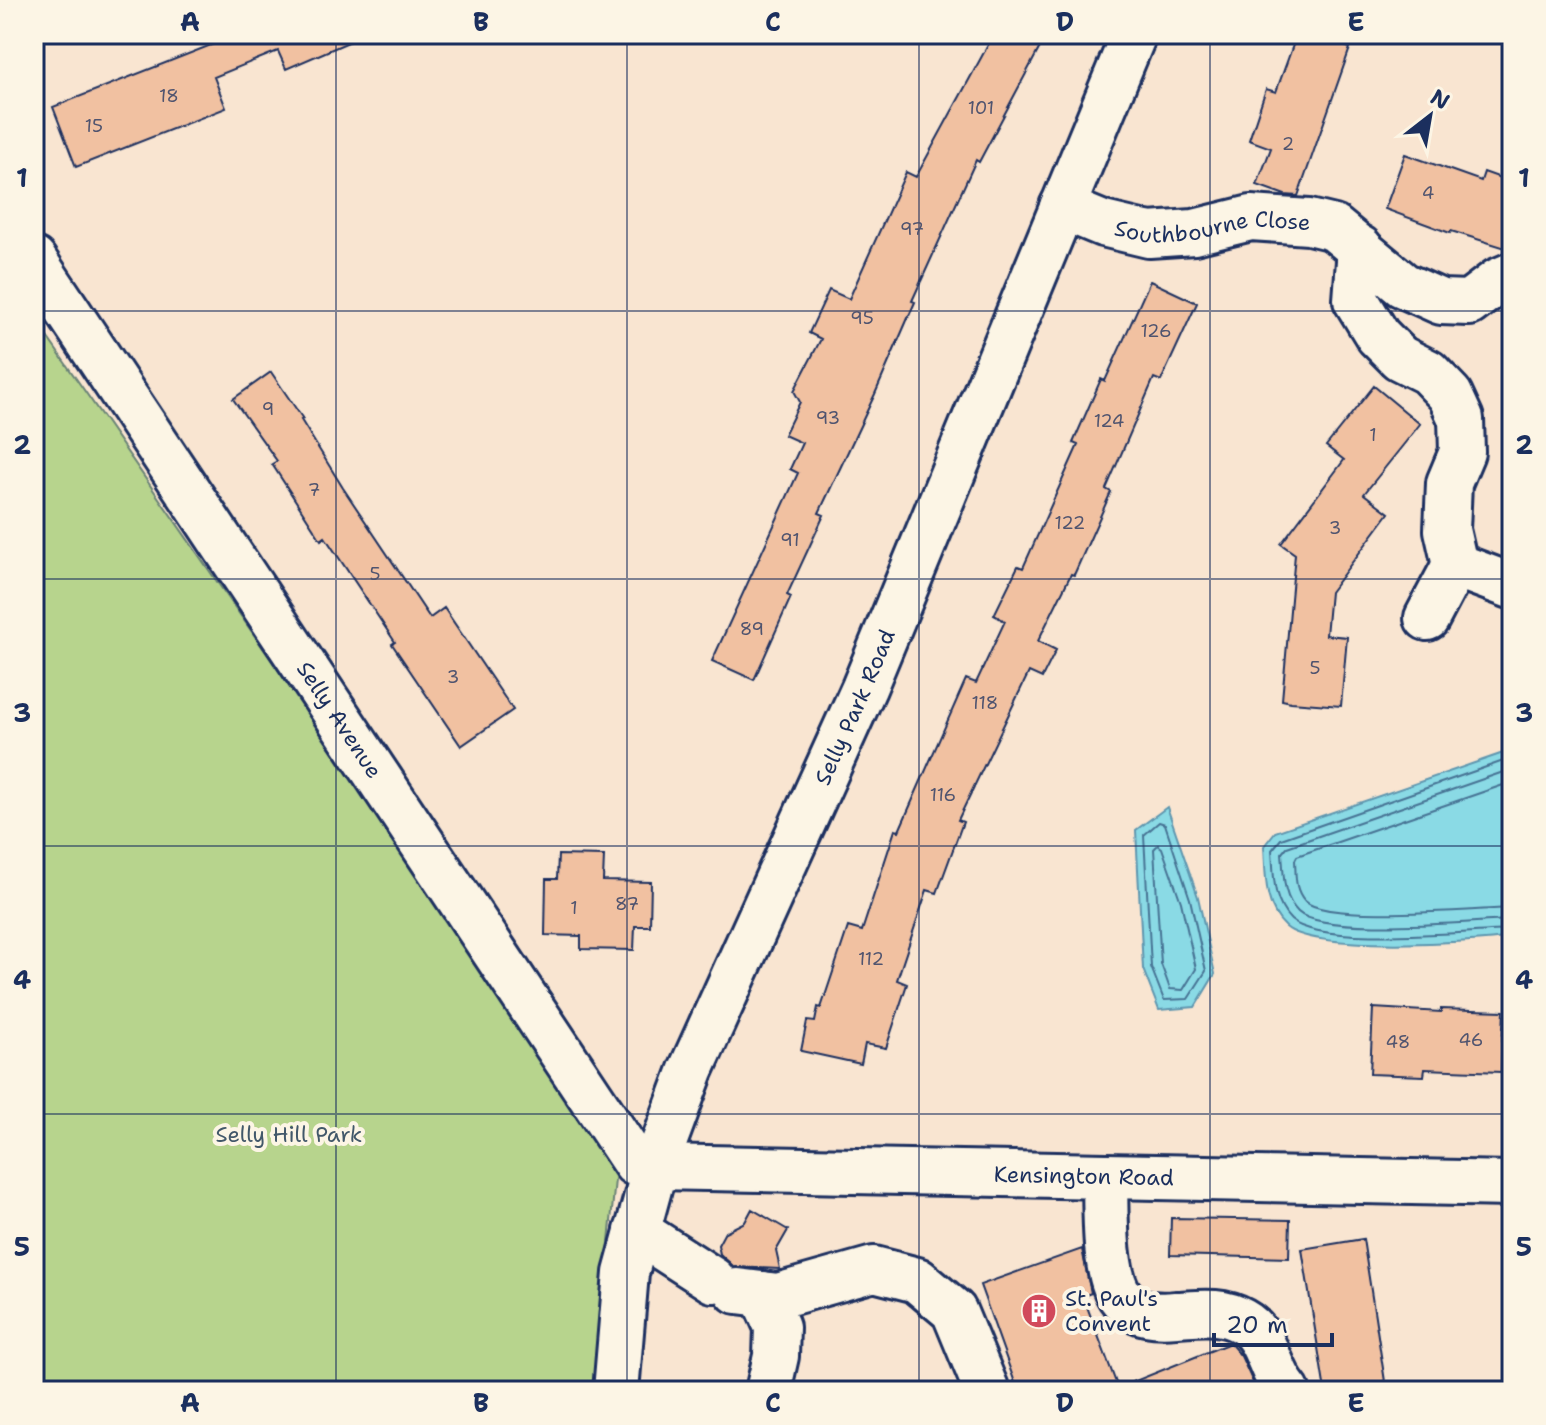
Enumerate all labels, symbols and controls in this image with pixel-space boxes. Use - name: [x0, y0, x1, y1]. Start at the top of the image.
- text: A: [180, 4, 200, 39]
- text: B: [473, 4, 489, 39]
- text: C: [765, 4, 781, 39]
- text: D: [1056, 4, 1074, 39]
- text: E: [1347, 4, 1365, 39]
- north arrow: [1390, 76, 1470, 156]
- text: N: [1425, 82, 1455, 116]
- house number: 18: [159, 84, 179, 108]
- house number: 101: [968, 96, 994, 120]
- house number: 15: [85, 114, 103, 138]
- house number: 2: [1282, 132, 1294, 156]
- text: 1: [16, 160, 28, 195]
- text: 1: [1518, 160, 1530, 195]
- house number: 4: [1422, 181, 1434, 205]
- street label: Southbourne Close: [1112, 203, 1312, 250]
- house number: 97: [900, 217, 924, 241]
- house number: 95: [850, 306, 874, 330]
- house number: 126: [1140, 319, 1172, 343]
- house number: 9: [262, 397, 274, 421]
- house number: 93: [816, 406, 840, 430]
- house number: 124: [1094, 409, 1124, 433]
- house number: 1: [1369, 423, 1377, 447]
- text: 2: [13, 427, 31, 462]
- text: 2: [1515, 427, 1533, 462]
- house number: 7: [308, 478, 320, 502]
- house number: 122: [1055, 511, 1085, 535]
- house number: 3: [1329, 516, 1341, 540]
- house number: 91: [780, 528, 800, 552]
- house number: 5: [369, 562, 381, 586]
- house number: 89: [740, 617, 764, 641]
- street label: Selly Park Road: [808, 625, 901, 789]
- street label: Selly Avenue: [290, 655, 389, 784]
- house number: 5: [1309, 656, 1321, 680]
- house number: 3: [447, 665, 459, 689]
- house number: 118: [972, 691, 998, 715]
- text: 3: [13, 695, 31, 730]
- text: 3: [1515, 695, 1533, 730]
- house number: 116: [930, 783, 956, 807]
- house number: 87: [615, 892, 639, 916]
- house number: 1: [570, 896, 578, 920]
- house number: 112: [858, 947, 884, 971]
- text: 4: [13, 962, 31, 997]
- text: 4: [1515, 962, 1533, 997]
- house number: 46: [1459, 1028, 1483, 1052]
- house number: 48: [1386, 1030, 1410, 1054]
- park label: Selly Hill Park: [216, 1120, 362, 1149]
- street label: Kensington Road: [993, 1159, 1174, 1192]
- text: 5: [14, 1229, 30, 1264]
- text: 5: [1516, 1229, 1532, 1264]
- place label: St. Paul's Convent: [1065, 1284, 1158, 1338]
- building icon: St. Paul's Convent: [1020, 1292, 1058, 1330]
- scale bar: [1214, 1297, 1332, 1347]
- text: 20 m: [1226, 1309, 1288, 1341]
- text: A: [180, 1385, 200, 1420]
- text: B: [473, 1385, 489, 1420]
- text: C: [765, 1385, 781, 1420]
- text: D: [1056, 1385, 1074, 1420]
- text: E: [1347, 1385, 1365, 1420]

